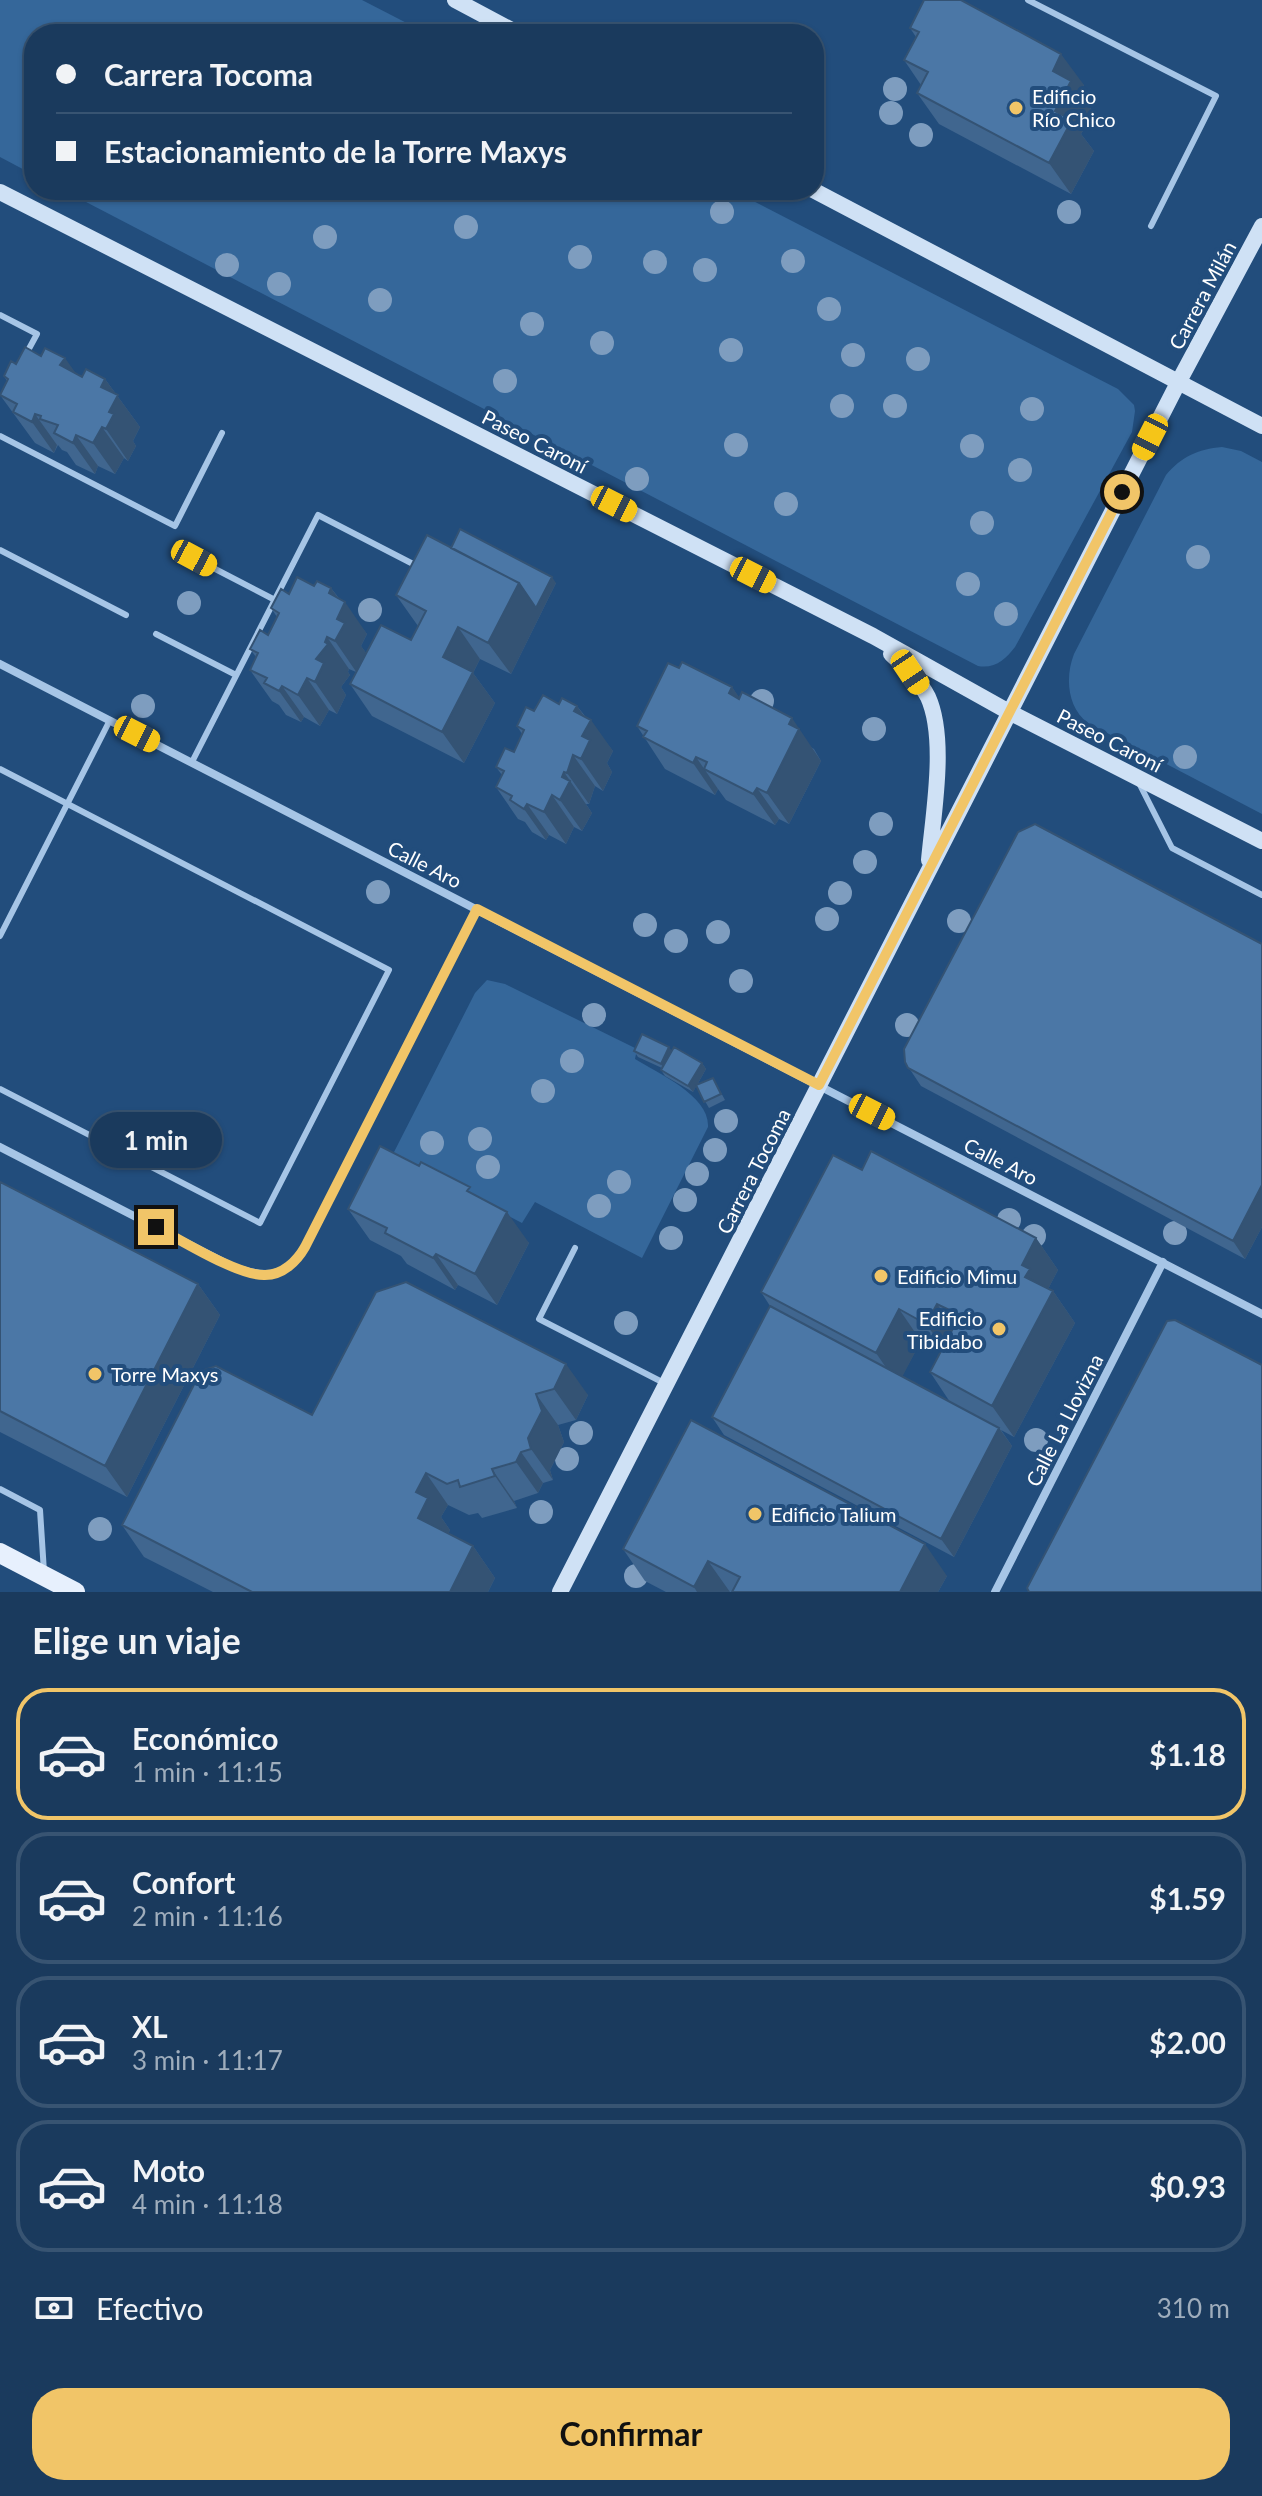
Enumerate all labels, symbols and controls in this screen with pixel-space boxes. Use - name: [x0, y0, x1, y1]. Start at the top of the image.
- text: Carrera Tocoma: [104, 56, 313, 92]
- place label: Edificio Río Chico: [1032, 84, 1116, 131]
- marker: Edificio Río Chico: [1007, 99, 1025, 117]
- text: Estacionamiento de la Torre Maxys: [104, 133, 567, 169]
- street label: Carrera Milán: [1163, 237, 1241, 353]
- street label: Paseo Caroní: [478, 404, 593, 478]
- car: [1128, 410, 1172, 464]
- route start: [1104, 474, 1140, 510]
- car: [587, 482, 641, 526]
- car: [167, 536, 221, 580]
- car: [726, 553, 780, 597]
- car: [887, 645, 933, 699]
- street label: Paseo Caroní: [1053, 703, 1168, 777]
- car: [110, 712, 164, 756]
- street label: Calle Aro: [384, 835, 466, 893]
- car: [845, 1090, 899, 1134]
- street label: Carrera Tocoma: [711, 1104, 795, 1238]
- callout: 1 min: [90, 1111, 222, 1167]
- text: 1 min: [124, 1124, 188, 1156]
- street label: Calle Aro: [960, 1132, 1042, 1190]
- route end: [138, 1209, 174, 1245]
- place label: Edificio Mimu: [897, 1264, 1017, 1288]
- marker: Edificio Mimu: [872, 1267, 890, 1285]
- place label: Edificio Tibidabo: [907, 1306, 983, 1353]
- marker: Edificio Tibidabo: [990, 1320, 1008, 1338]
- street label: Calle La Llovizna: [1020, 1350, 1108, 1490]
- place label: Torre Maxys: [111, 1362, 219, 1386]
- marker: Torre Maxys: [86, 1365, 104, 1383]
- place label: Edificio Talium: [771, 1502, 896, 1526]
- marker: Edificio Talium: [746, 1505, 764, 1523]
- text: Elige un viaje: [32, 1618, 241, 1662]
- icon: car: [36, 1718, 108, 1790]
- text: Económico: [132, 1720, 278, 1756]
- text: $1.18: [1149, 1736, 1226, 1772]
- text: 1 min · 11:15: [132, 1756, 283, 1788]
- icon: car: [36, 1862, 108, 1934]
- text: Confort: [132, 1864, 235, 1900]
- text: $1.59: [1149, 1880, 1226, 1916]
- text: 2 min · 11:16: [132, 1900, 283, 1932]
- icon: car: [36, 2006, 108, 2078]
- text: XL: [132, 2008, 168, 2044]
- text: $2.00: [1149, 2024, 1226, 2060]
- text: 3 min · 11:17: [132, 2044, 283, 2076]
- icon: car: [36, 2150, 108, 2222]
- text: Moto: [132, 2152, 205, 2188]
- text: $0.93: [1149, 2168, 1226, 2204]
- text: 4 min · 11:18: [132, 2188, 283, 2220]
- icon: cash: [32, 2286, 76, 2330]
- text: Efectivo: [96, 2290, 203, 2326]
- text: 310 m: [1157, 2292, 1230, 2324]
- button: Confirmar: [32, 2388, 1230, 2480]

